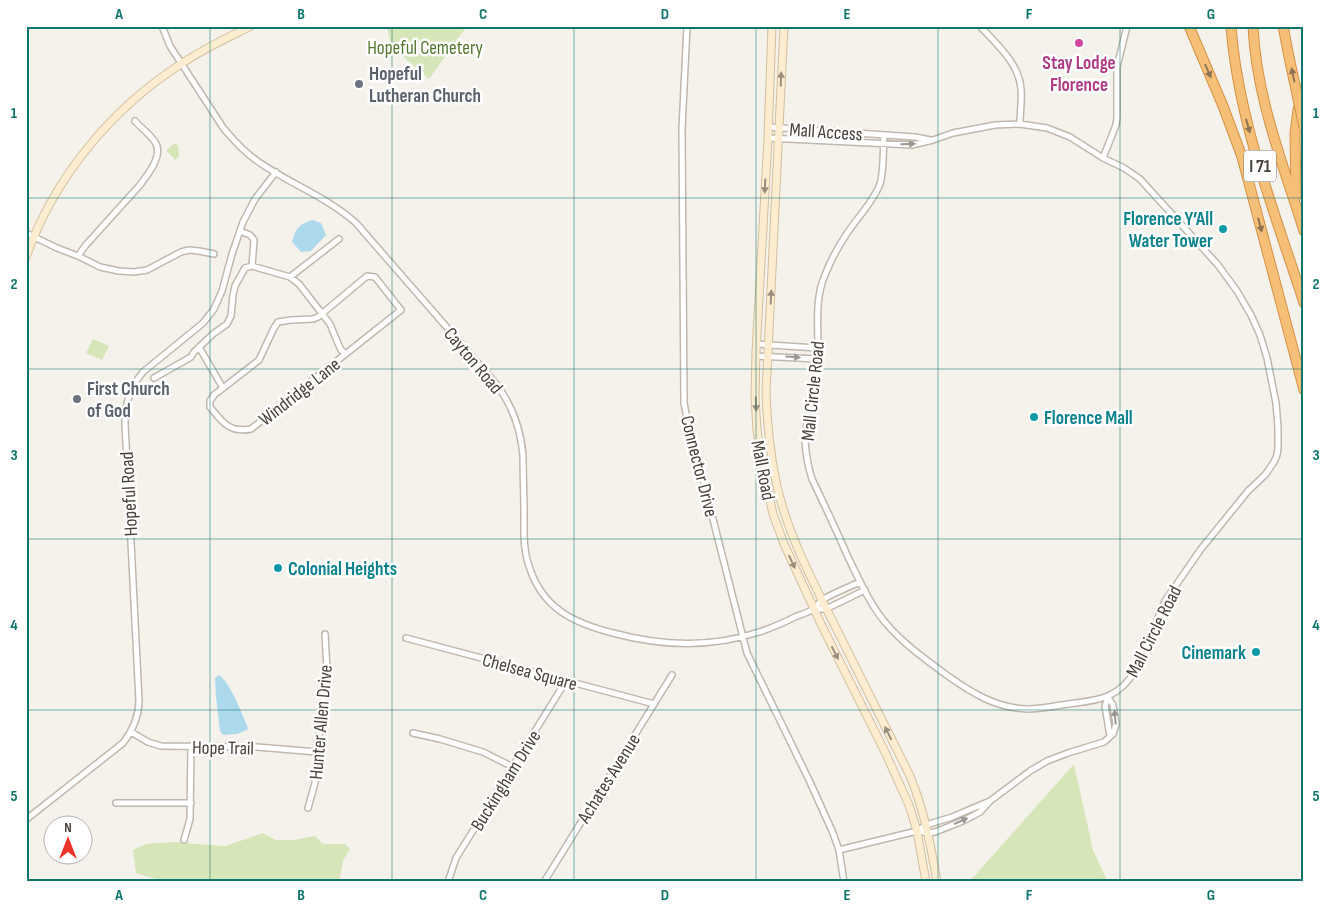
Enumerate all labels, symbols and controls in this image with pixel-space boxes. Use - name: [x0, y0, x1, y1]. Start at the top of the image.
- text: A: [114, 5, 123, 24]
- text: B: [297, 5, 305, 24]
- text: C: [479, 5, 487, 24]
- text: D: [661, 5, 669, 24]
- text: E: [844, 5, 851, 24]
- text: F: [1026, 5, 1033, 24]
- text: G: [1207, 5, 1215, 24]
- park label: Hopeful Cemetery: [367, 37, 484, 60]
- marker: Stay Lodge Florence: [1073, 37, 1085, 49]
- place label: Stay Lodge Florence: [1042, 52, 1116, 97]
- place label: Hopeful Lutheran Church: [369, 63, 481, 108]
- one-way arrow: [1205, 64, 1213, 78]
- one-way arrow: [1289, 68, 1297, 83]
- one-way arrow: [778, 71, 786, 87]
- marker: Hopeful Lutheran Church: [353, 78, 365, 90]
- text: 1: [11, 104, 18, 123]
- text: 1: [1313, 104, 1320, 123]
- street label: Mall Access: [789, 118, 863, 147]
- one-way arrow: [1244, 118, 1252, 133]
- one-way arrow: [901, 140, 917, 148]
- road number: I 71: [1244, 150, 1276, 182]
- one-way arrow: [760, 179, 768, 195]
- place label: Florence Y’All Water Tower: [1123, 208, 1213, 253]
- one-way arrow: [1256, 217, 1264, 232]
- marker: Florence Y’All Water Tower: [1217, 223, 1229, 235]
- text: 2: [10, 275, 18, 294]
- text: 2: [1312, 275, 1320, 294]
- one-way arrow: [768, 289, 776, 305]
- street label: Cayton Road: [438, 323, 507, 399]
- street label: Mall Circle Road: [797, 340, 830, 442]
- street label: Windridge Lane: [255, 353, 345, 431]
- one-way arrow: [785, 354, 801, 362]
- place label: First Church of God: [87, 378, 170, 423]
- marker: First Church of God: [71, 393, 83, 405]
- one-way arrow: [752, 397, 760, 413]
- place label: Florence Mall: [1044, 407, 1133, 430]
- marker: Florence Mall: [1028, 411, 1040, 423]
- street label: Connector Drive: [675, 413, 722, 519]
- street label: Mall Road: [745, 438, 780, 502]
- text: 3: [10, 446, 18, 465]
- text: 3: [1312, 446, 1320, 465]
- street label: Hopeful Road: [116, 451, 143, 537]
- one-way arrow: [788, 555, 796, 569]
- place label: Colonial Heights: [288, 558, 397, 581]
- marker: Colonial Heights: [272, 562, 284, 574]
- street label: Mall Circle Road: [1121, 582, 1187, 681]
- text: 4: [10, 616, 18, 635]
- text: 4: [1312, 616, 1320, 635]
- place label: Cinemark: [1182, 642, 1246, 665]
- one-way arrow: [831, 645, 839, 660]
- marker: Cinemark: [1250, 646, 1262, 658]
- street label: Chelsea Square: [480, 649, 580, 696]
- street label: Hunter Allen Drive: [305, 664, 338, 780]
- one-way arrow: [1111, 709, 1119, 725]
- one-way arrow: [884, 725, 892, 740]
- street label: Buckingham Drive: [466, 726, 546, 835]
- street label: Achates Avenue: [572, 730, 646, 829]
- street label: Hope Trail: [192, 736, 254, 761]
- text: 5: [10, 787, 18, 806]
- text: 5: [1312, 787, 1320, 806]
- north arrow: [42, 816, 92, 866]
- one-way arrow: [954, 817, 968, 825]
- text: N: [64, 819, 72, 836]
- text: A: [114, 886, 123, 905]
- text: B: [297, 886, 305, 905]
- text: C: [479, 886, 487, 905]
- text: D: [661, 886, 669, 905]
- text: E: [844, 886, 851, 905]
- text: F: [1026, 886, 1033, 905]
- text: G: [1207, 886, 1215, 905]

